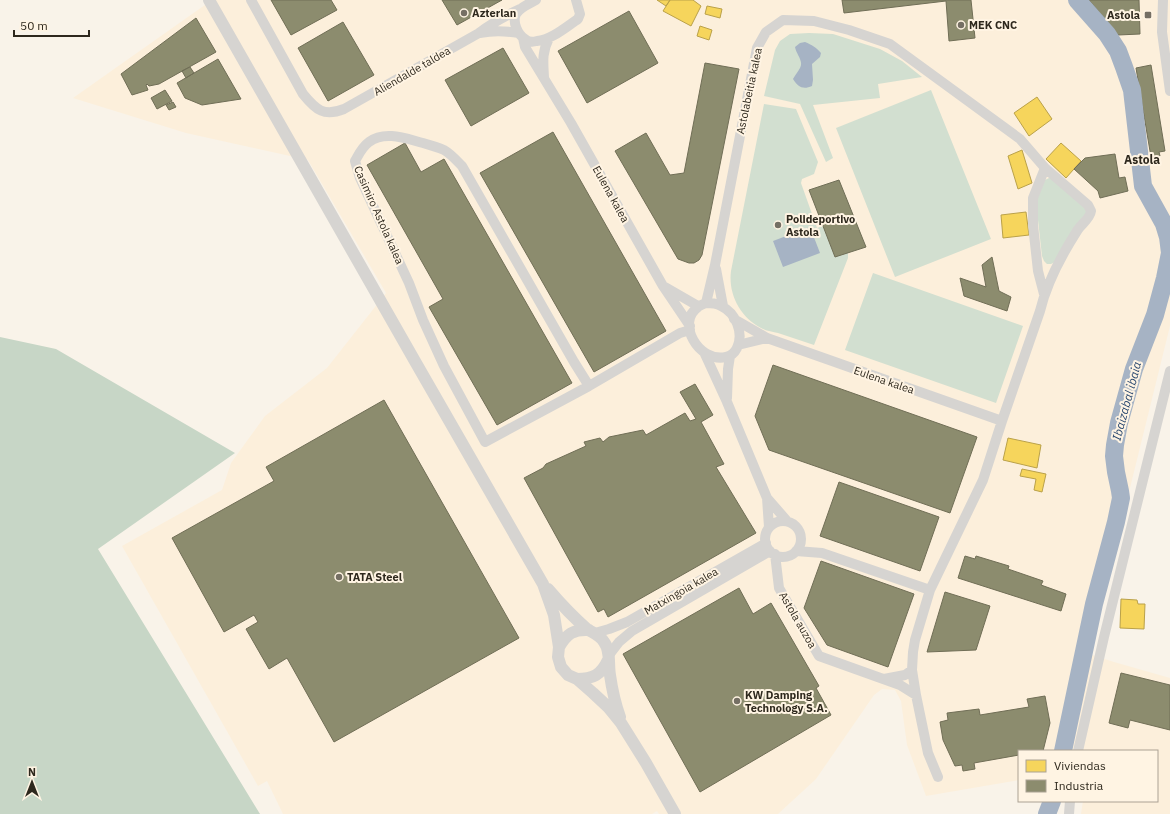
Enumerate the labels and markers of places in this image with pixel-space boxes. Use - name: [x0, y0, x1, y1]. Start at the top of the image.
- place label: Azterlan: [472, 6, 516, 20]
- marker: Azterlan: [459, 8, 469, 18]
- place label: Astola: [1107, 8, 1140, 22]
- marker: Astola: [1143, 10, 1153, 20]
- place label: MEK CNC: [969, 18, 1017, 32]
- marker: MEK CNC: [956, 20, 966, 30]
- place label: Polideportivo Astola: [786, 212, 855, 239]
- marker: Polideportivo Astola: [773, 220, 783, 230]
- place label: TATA Steel: [347, 570, 403, 584]
- marker: TATA Steel: [334, 572, 344, 582]
- place label: KW Damping Technology S.A.: [745, 688, 828, 715]
- marker: KW Damping Technology S.A.: [732, 696, 742, 706]

